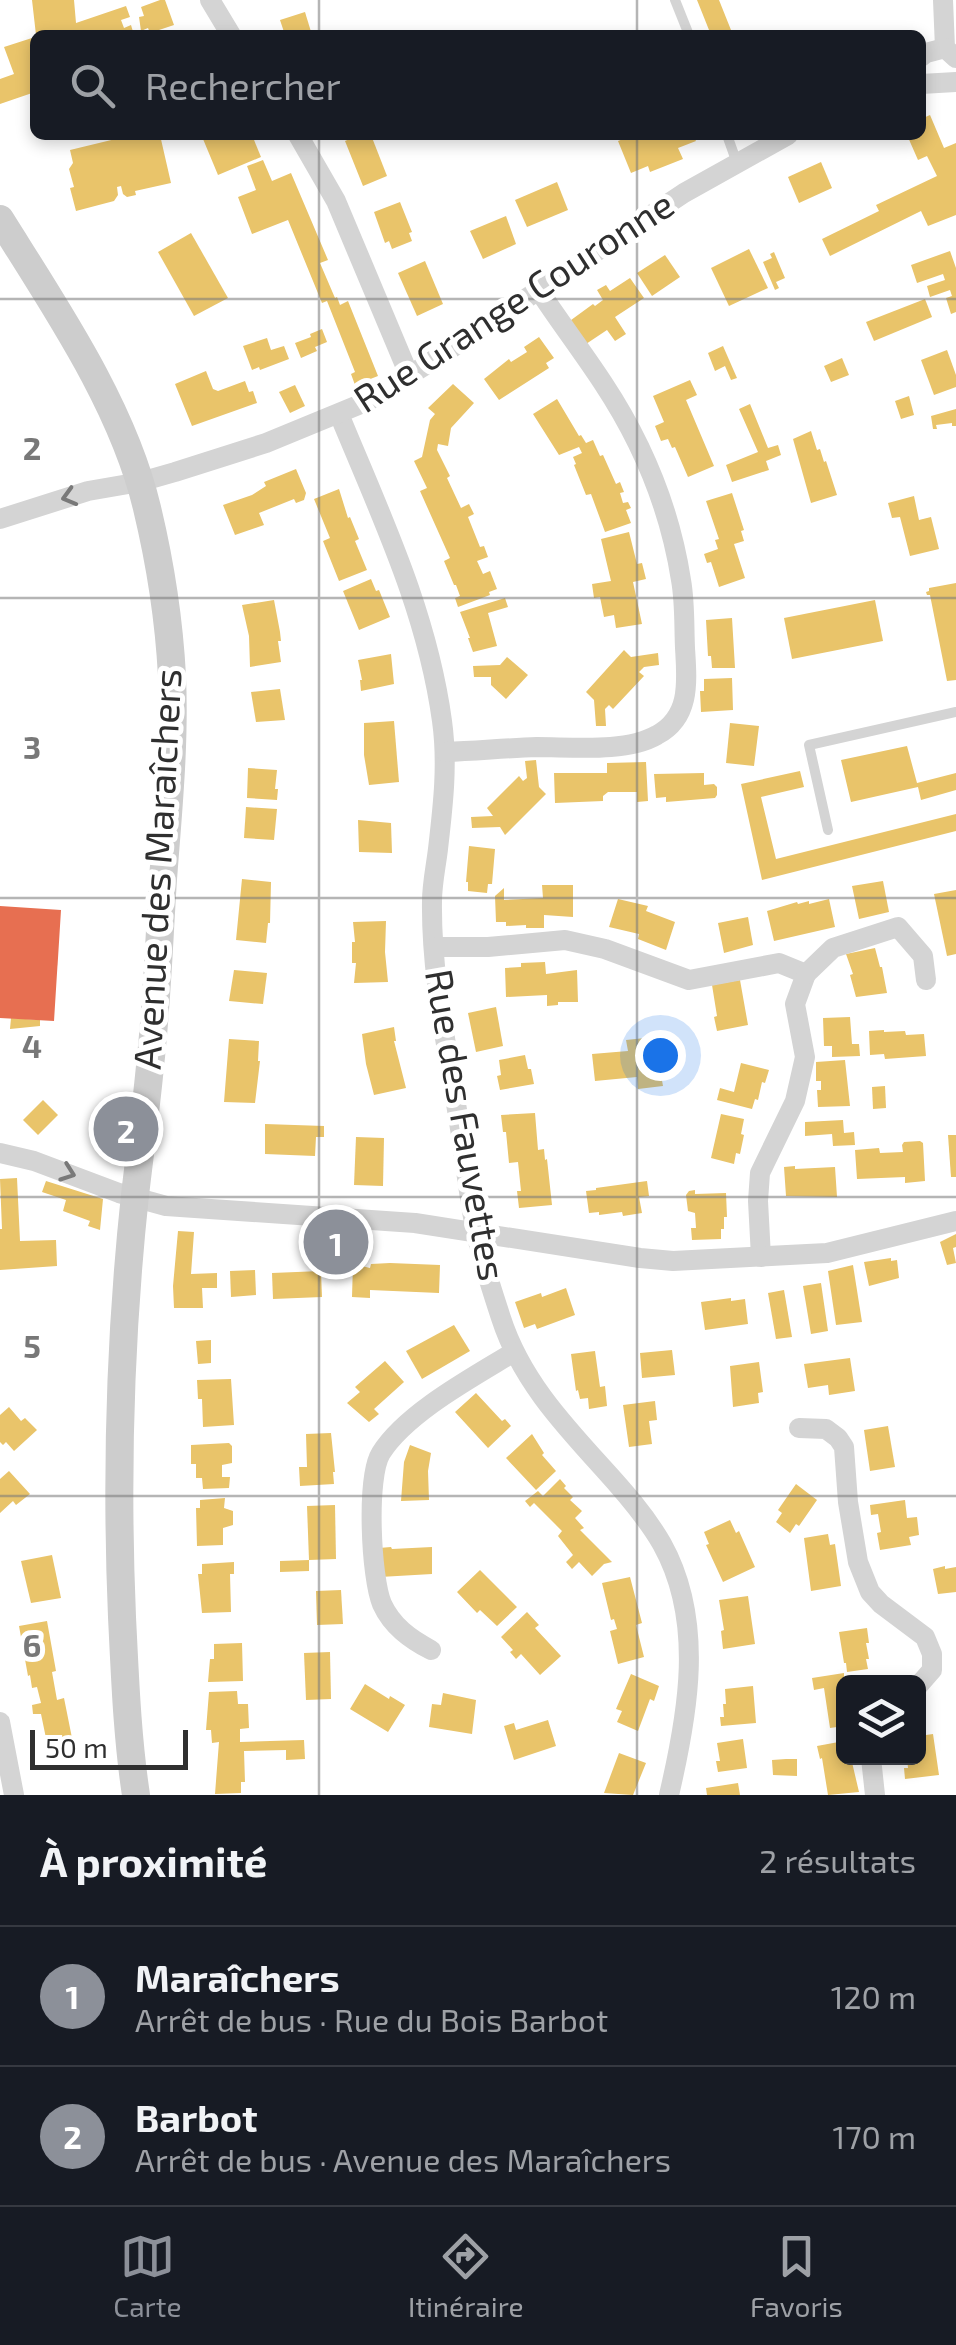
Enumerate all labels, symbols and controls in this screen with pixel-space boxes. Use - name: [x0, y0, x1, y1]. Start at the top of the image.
- search box: [30, 30, 926, 140]
- icon: search: [65, 58, 120, 113]
- text: Rechercher: [145, 62, 341, 108]
- street label: Rue Grange Couronne: [344, 180, 681, 421]
- text: 2: [23, 428, 41, 466]
- one-way arrow: [61, 485, 78, 506]
- street label: Avenue des Maraîchers: [123, 667, 189, 1070]
- text: 3: [23, 727, 41, 765]
- street label: Rue des Fauvettes: [417, 965, 517, 1284]
- text: 4: [22, 1026, 42, 1064]
- your location: [635, 1030, 686, 1081]
- pin: 2: [94, 1092, 158, 1166]
- one-way arrow: [58, 1161, 76, 1181]
- pin: 1: [304, 1204, 368, 1280]
- text: 5: [23, 1326, 41, 1364]
- text: 6: [23, 1625, 41, 1663]
- map controls: [836, 1675, 926, 1765]
- button: layers: [836, 1675, 926, 1765]
- scale bar: [30, 1725, 188, 1770]
- text: 50 m: [45, 1730, 108, 1764]
- text: À proximité: [40, 1835, 267, 1885]
- text: 2 résultats: [759, 1841, 916, 1879]
- text: Maraîchers: [135, 1954, 340, 2000]
- text: 1: [66, 1977, 79, 2015]
- text: 120 m: [831, 1977, 916, 2015]
- text: Arrêt de bus · Rue du Bois Barbot: [135, 2000, 608, 2038]
- text: Barbot: [135, 2094, 258, 2140]
- text: 2: [63, 2117, 82, 2155]
- text: 170 m: [832, 2117, 916, 2155]
- text: Arrêt de bus · Avenue des Maraîchers: [135, 2140, 671, 2178]
- tab: Carte: [113, 2229, 181, 2323]
- tab: Itinéraire: [408, 2229, 524, 2323]
- tab: Favoris: [750, 2229, 843, 2323]

